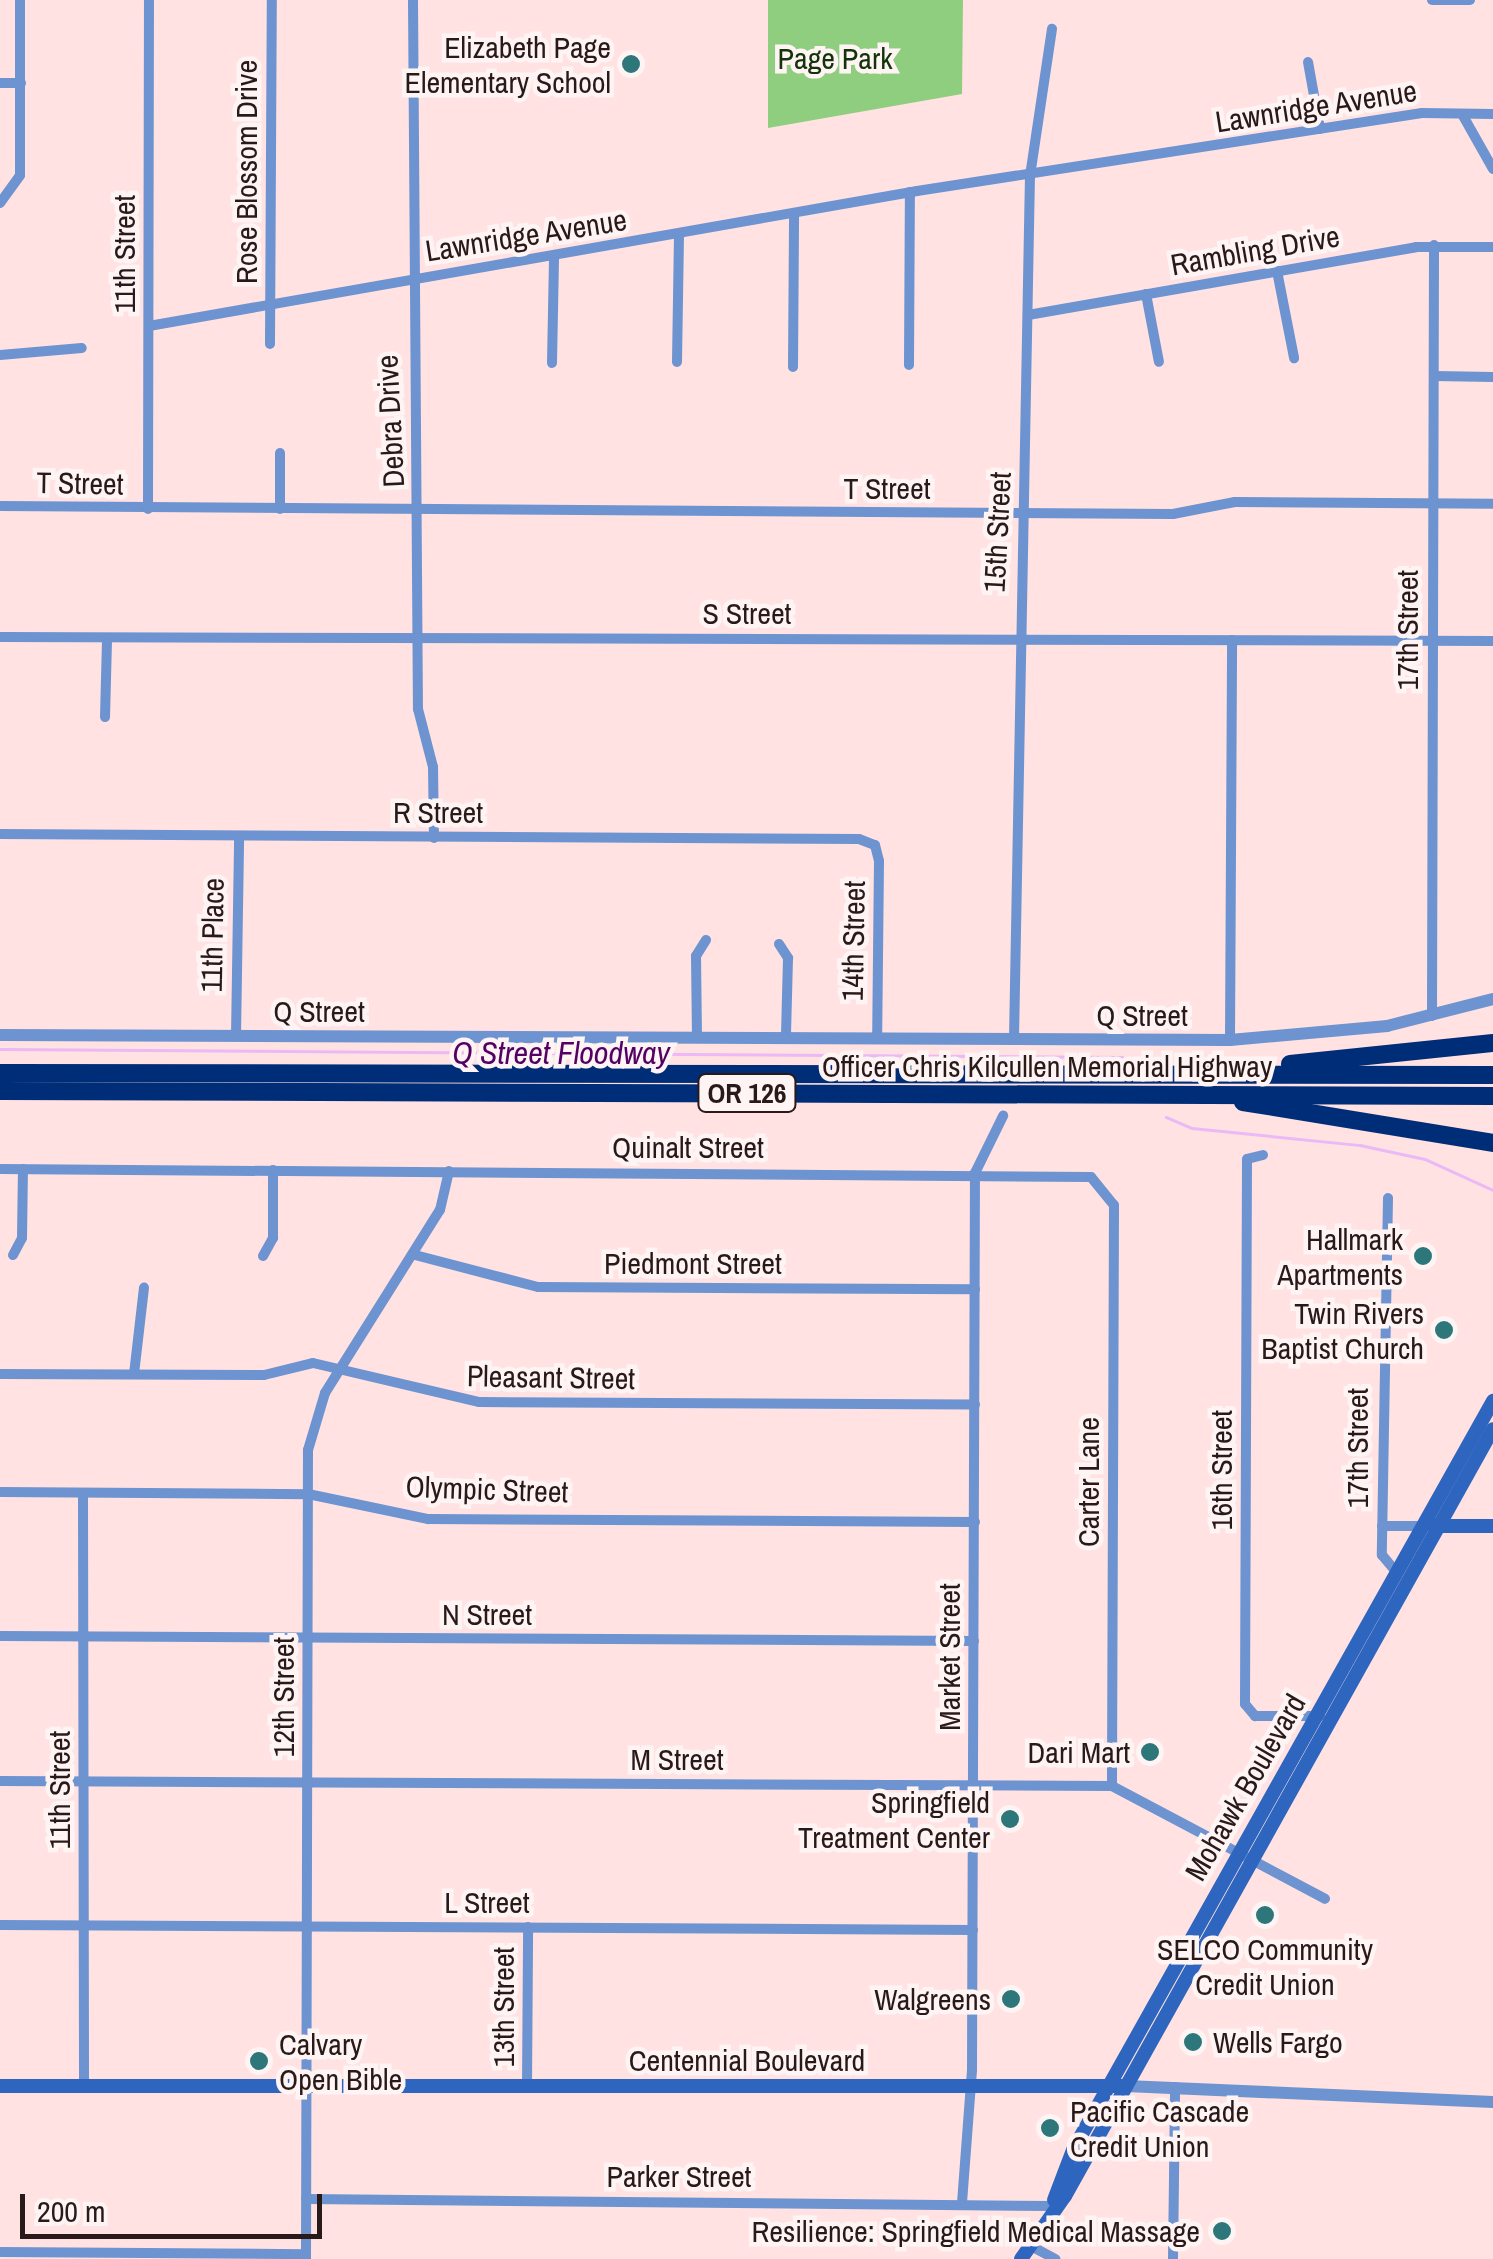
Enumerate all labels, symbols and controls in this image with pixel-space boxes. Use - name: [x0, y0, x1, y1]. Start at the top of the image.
- place label: Elizabeth Page Elementary School: [405, 29, 611, 100]
- park label: Page Park: [778, 40, 892, 76]
- marker: Elizabeth Page Elementary School: [620, 53, 642, 75]
- street label: Rose Blossom Drive: [228, 60, 264, 284]
- street label: Lawnridge Avenue: [1212, 72, 1420, 140]
- street label: 11th Street: [106, 195, 142, 313]
- street label: Lawnridge Avenue: [422, 201, 630, 269]
- street label: Rambling Drive: [1168, 217, 1342, 283]
- street label: Debra Drive: [369, 354, 411, 488]
- street label: T Street: [36, 464, 124, 502]
- street label: T Street: [843, 470, 931, 506]
- street label: 15th Street: [976, 471, 1018, 593]
- street label: 17th Street: [1389, 570, 1425, 690]
- street label: S Street: [703, 595, 791, 631]
- street label: R Street: [393, 794, 483, 830]
- street label: 11th Place: [193, 877, 231, 993]
- street label: 14th Street: [834, 881, 872, 1001]
- street label: Q Street: [273, 993, 365, 1029]
- street label: Q Street: [1096, 997, 1188, 1033]
- water label: Q Street Floodway: [452, 1034, 670, 1072]
- street label: Officer Chris Kilcullen Memorial Highway: [822, 1048, 1272, 1084]
- road number: OR 126: [697, 1070, 797, 1116]
- street label: Quinalt Street: [612, 1129, 764, 1165]
- place label: Hallmark Apartments: [1277, 1221, 1403, 1292]
- street label: Piedmont Street: [604, 1245, 782, 1281]
- marker: Hallmark Apartments: [1412, 1245, 1434, 1267]
- place label: Twin Rivers Baptist Church: [1261, 1295, 1424, 1366]
- marker: Twin Rivers Baptist Church: [1433, 1319, 1455, 1341]
- street label: Pleasant Street: [467, 1358, 635, 1396]
- street label: 17th Street: [1339, 1388, 1375, 1508]
- street label: 16th Street: [1203, 1410, 1239, 1530]
- street label: Carter Lane: [1070, 1417, 1106, 1547]
- street label: Olympic Street: [405, 1468, 569, 1510]
- street label: Market Street: [931, 1583, 967, 1731]
- street label: N Street: [442, 1596, 532, 1632]
- street label: 12th Street: [265, 1637, 301, 1757]
- street label: Mohawk Boulevard: [1177, 1687, 1313, 1887]
- street label: 11th Street: [41, 1731, 77, 1849]
- place label: Dari Mart: [1027, 1734, 1130, 1770]
- street label: M Street: [631, 1741, 723, 1777]
- marker: Dari Mart: [1139, 1741, 1161, 1763]
- place label: Springfield Treatment Center: [798, 1784, 990, 1854]
- marker: Springfield Treatment Center: [999, 1808, 1021, 1830]
- street label: L Street: [444, 1884, 530, 1920]
- marker: SELCO Community Credit Union: [1254, 1904, 1276, 1926]
- place label: SELCO Community Credit Union: [1157, 1931, 1373, 2002]
- street label: 13th Street: [485, 1947, 521, 2067]
- place label: Walgreens: [874, 1981, 991, 2017]
- marker: Walgreens: [1000, 1988, 1022, 2010]
- place label: Wells Fargo: [1213, 2024, 1343, 2060]
- place label: Calvary Open Bible: [279, 2026, 402, 2096]
- marker: Wells Fargo: [1182, 2031, 1204, 2053]
- street label: Centennial Boulevard: [629, 2042, 865, 2078]
- marker: Calvary Open Bible: [248, 2050, 270, 2072]
- place label: Pacific Cascade Credit Union: [1070, 2093, 1249, 2164]
- marker: Pacific Cascade Credit Union: [1039, 2117, 1061, 2139]
- street label: Parker Street: [607, 2158, 751, 2194]
- scale bar: [25, 2174, 328, 2236]
- text: 200 m: [37, 2191, 105, 2231]
- place label: Resilience: Springfield Medical Massage: [752, 2213, 1200, 2249]
- marker: Resilience: Springfield Medical Massage: [1209, 2218, 1235, 2244]

